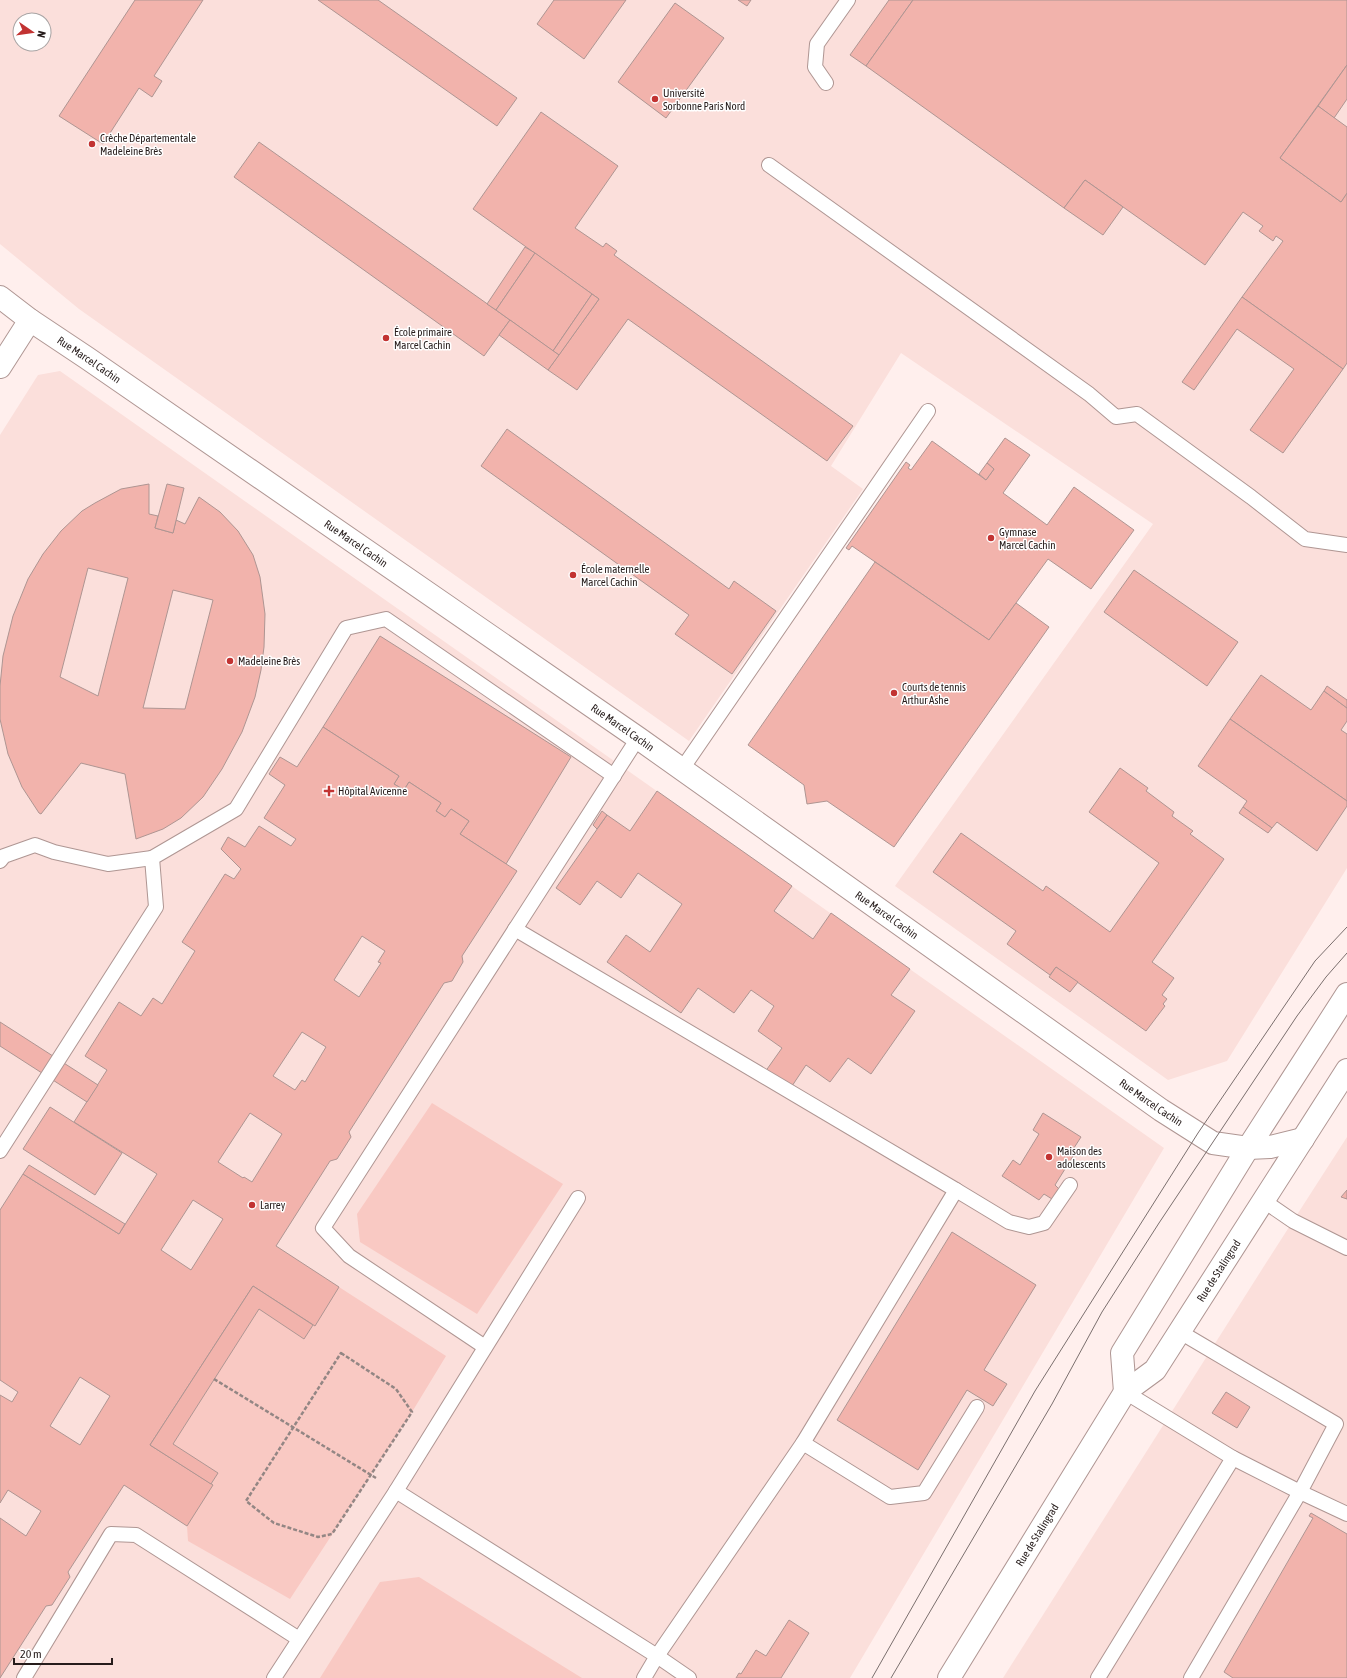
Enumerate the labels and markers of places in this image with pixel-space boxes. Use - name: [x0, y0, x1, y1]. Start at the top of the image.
- place label: Université Sorbonne Paris Nord: [663, 87, 745, 112]
- marker: Université Sorbonne Paris Nord: [650, 94, 660, 104]
- place label: Crèche Départementale Madeleine Brès: [100, 132, 196, 157]
- marker: Crèche Départementale Madeleine Brès: [87, 139, 97, 149]
- place label: École primaire Marcel Cachin: [394, 326, 452, 351]
- marker: École primaire Marcel Cachin: [381, 333, 391, 343]
- place label: Gymnase Marcel Cachin: [999, 526, 1056, 551]
- marker: Gymnase Marcel Cachin: [986, 533, 996, 543]
- place label: École maternelle Marcel Cachin: [581, 563, 650, 588]
- marker: École maternelle Marcel Cachin: [568, 570, 578, 580]
- place label: Madeleine Brès: [238, 655, 300, 667]
- marker: Madeleine Brès: [225, 656, 235, 666]
- place label: Courts de tennis Arthur Ashe: [902, 681, 966, 706]
- marker: Courts de tennis Arthur Ashe: [889, 688, 899, 698]
- marker: Hôpital Avicenne: [323, 785, 335, 797]
- place label: Hôpital Avicenne: [338, 785, 407, 797]
- place label: Maison des adolescents: [1057, 1145, 1106, 1170]
- marker: Maison des adolescents: [1044, 1152, 1054, 1162]
- place label: Larrey: [260, 1199, 286, 1211]
- marker: Larrey: [247, 1200, 257, 1210]

